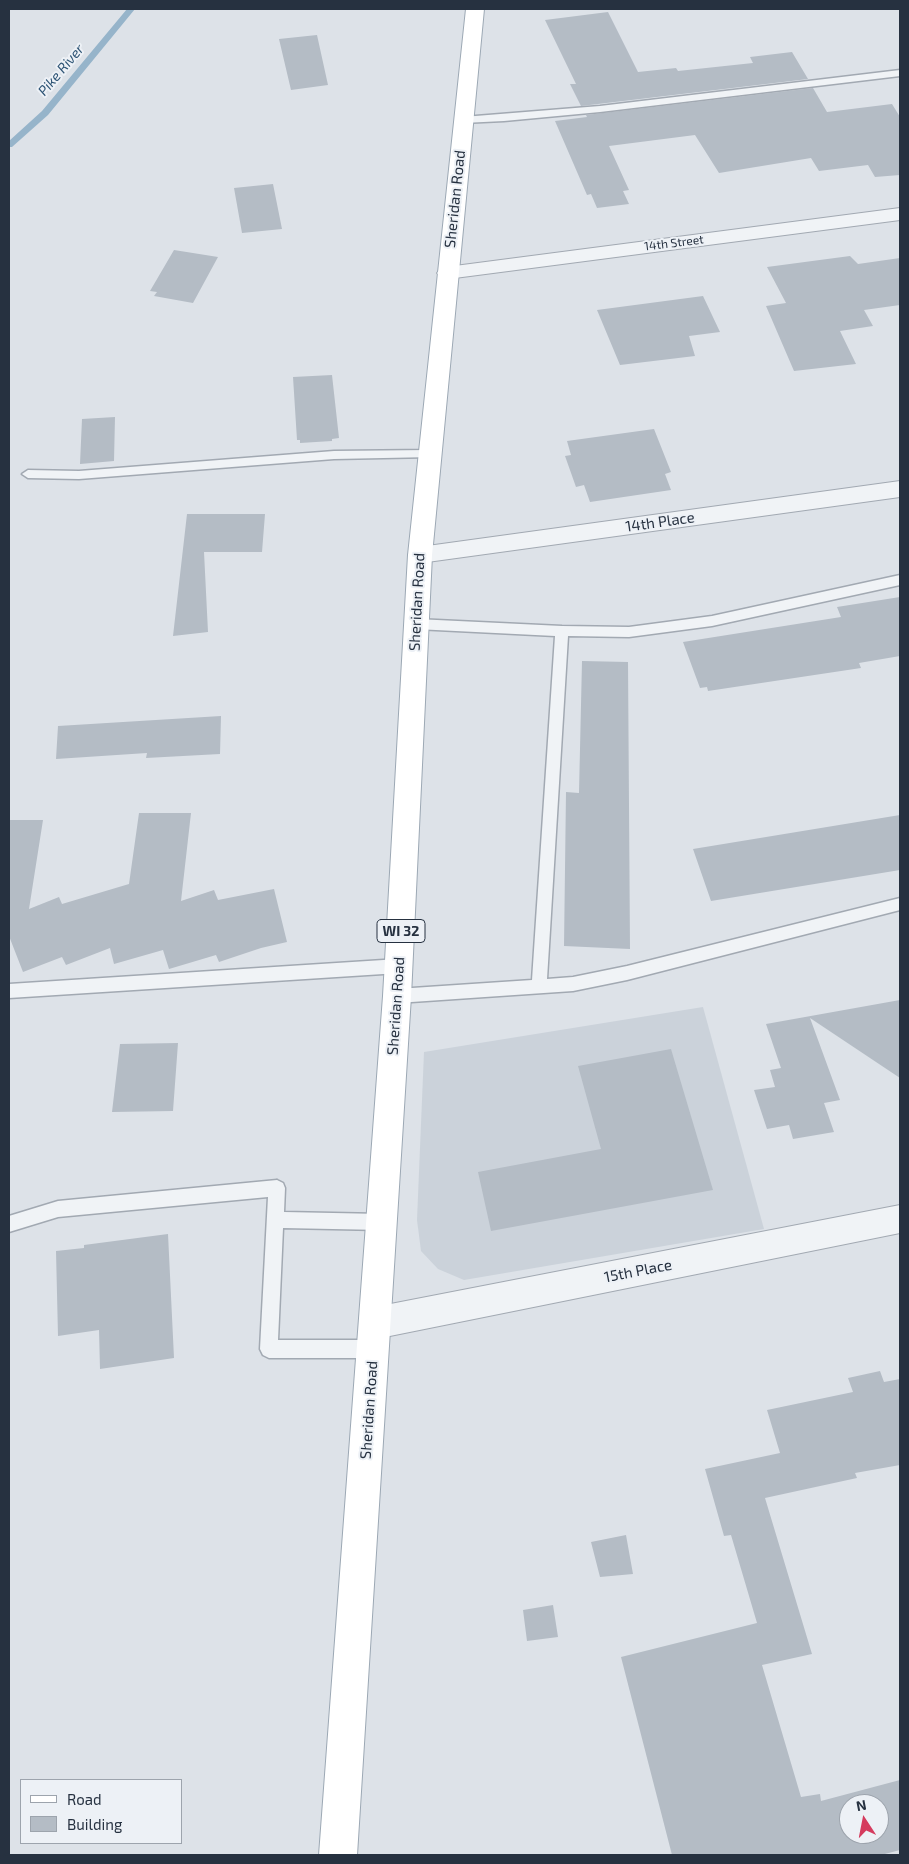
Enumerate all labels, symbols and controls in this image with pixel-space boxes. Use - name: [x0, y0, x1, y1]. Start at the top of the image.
- water label: Pike River: [35, 41, 87, 99]
- street label: Sheridan Road: [441, 149, 469, 249]
- street label: 14th Street: [643, 232, 705, 254]
- street label: 14th Place: [624, 508, 696, 536]
- street label: Sheridan Road: [405, 552, 429, 652]
- road number: WI 32: [377, 919, 425, 942]
- street label: Sheridan Road: [384, 956, 408, 1056]
- street label: 15th Place: [603, 1256, 673, 1286]
- street label: Sheridan Road: [357, 1360, 381, 1460]
- legend: [20, 1779, 182, 1844]
- text: Road: [67, 1790, 102, 1808]
- north arrow: [839, 1794, 889, 1844]
- text: N: [855, 1795, 868, 1814]
- text: Building: [67, 1815, 122, 1833]

